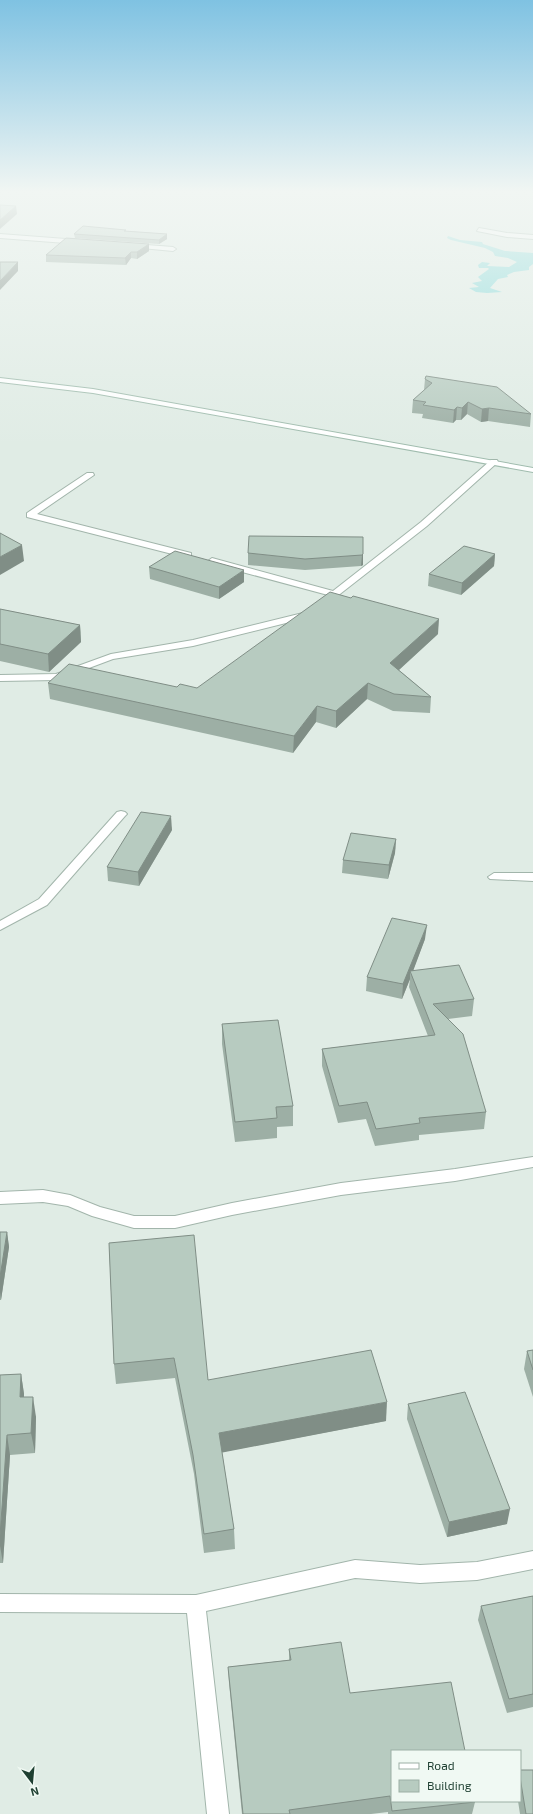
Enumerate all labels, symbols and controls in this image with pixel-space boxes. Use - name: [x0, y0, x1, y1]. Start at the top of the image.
- legend: [391, 1750, 521, 1802]
- text: Road: [427, 1758, 455, 1772]
- north arrow: [12, 1762, 52, 1802]
- text: Building: [427, 1778, 472, 1792]
- text: N: [29, 1785, 41, 1799]

